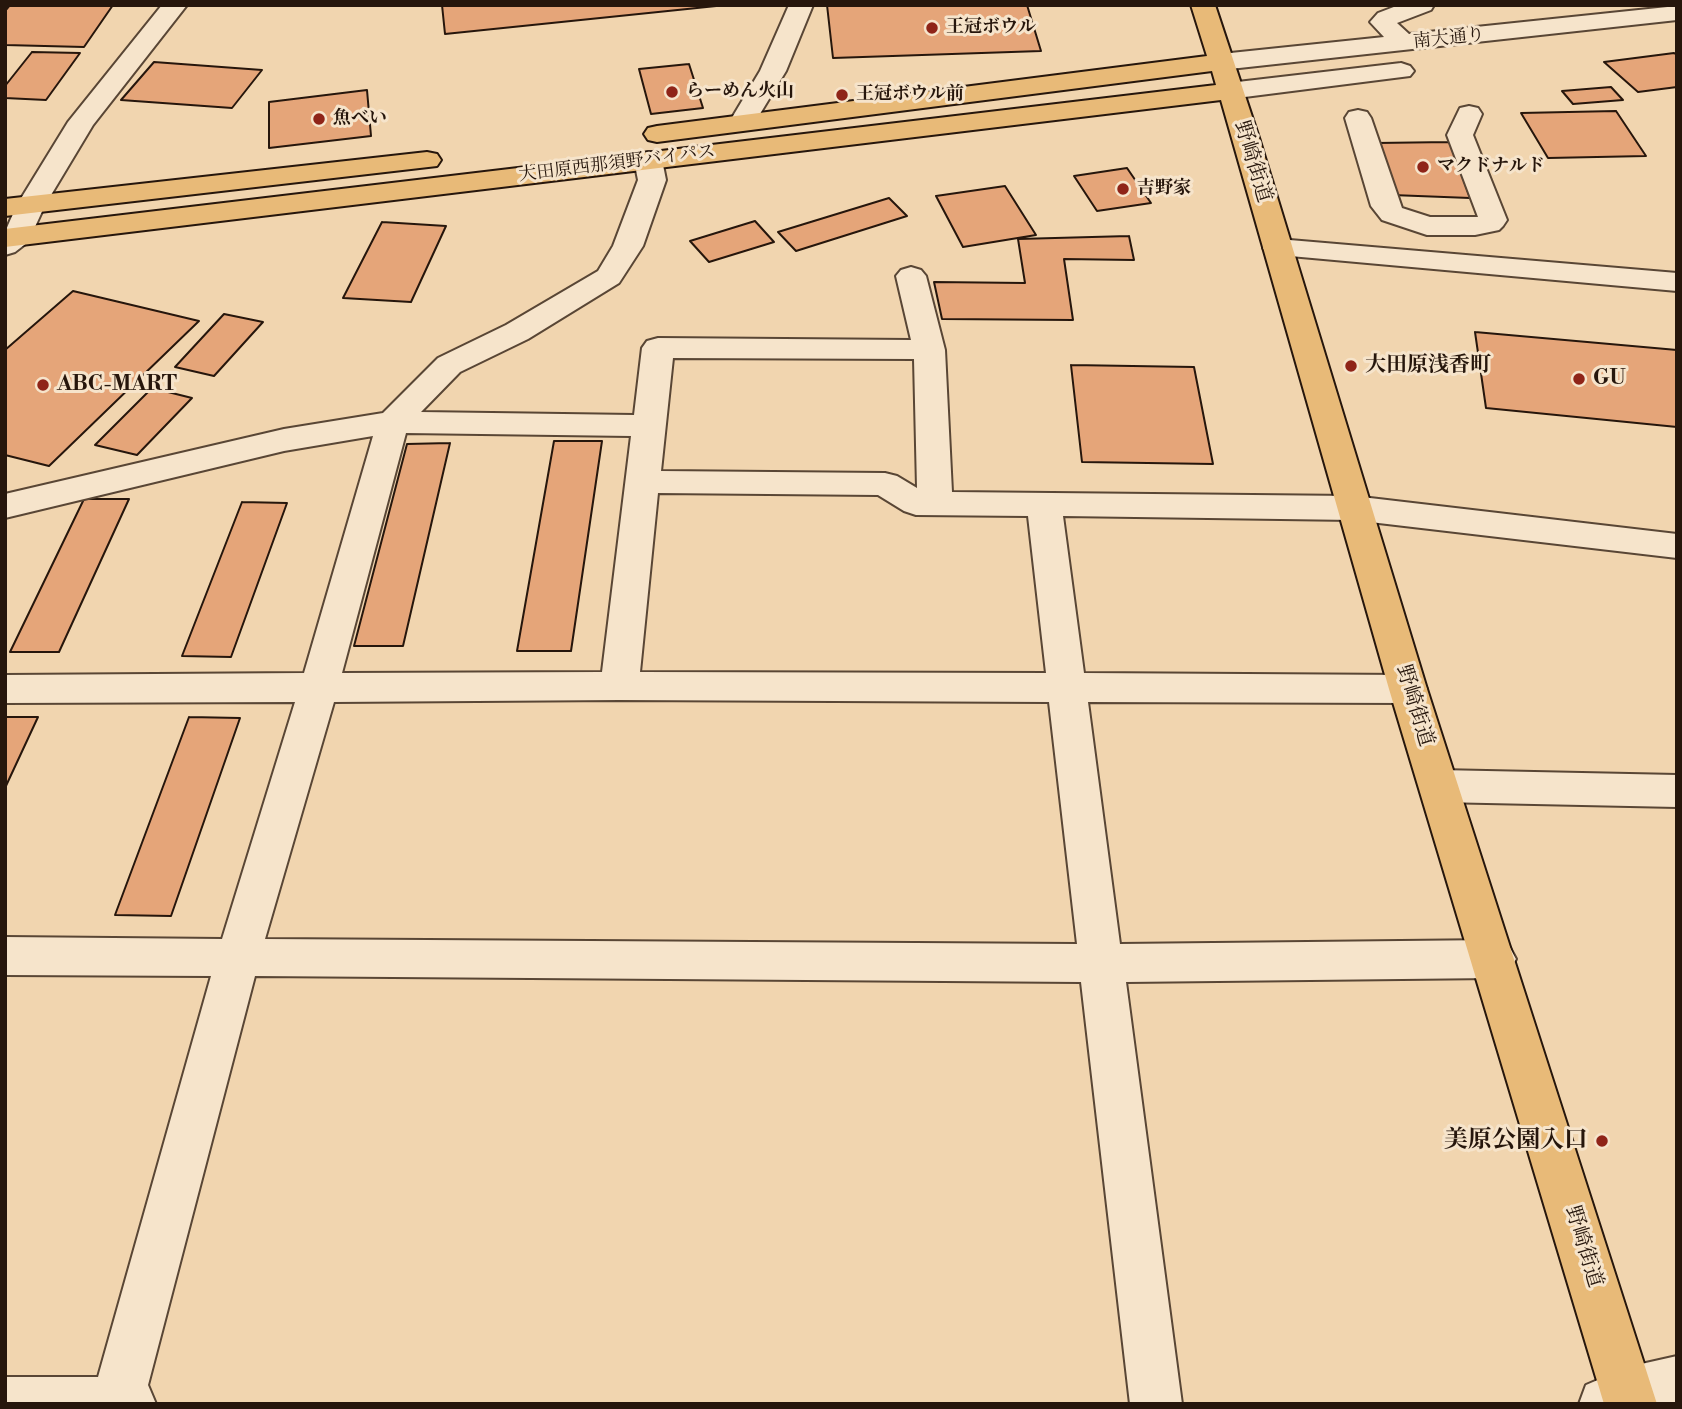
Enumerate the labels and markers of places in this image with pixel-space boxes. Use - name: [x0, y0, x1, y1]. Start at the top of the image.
- place label: 王冠ボウル: [946, 17, 1036, 39]
- marker: 王冠ボウル: [924, 20, 940, 36]
- place label: らーめん火山: [686, 81, 794, 103]
- marker: らーめん火山: [664, 84, 680, 100]
- place label: 王冠ボウル前: [856, 84, 964, 106]
- marker: 王冠ボウル前: [834, 87, 850, 103]
- place label: 魚べい: [333, 108, 387, 130]
- marker: 魚べい: [311, 111, 327, 127]
- place label: マクドナルド: [1437, 156, 1545, 178]
- marker: マクドナルド: [1415, 159, 1431, 175]
- place label: 吉野家: [1137, 178, 1191, 200]
- marker: 吉野家: [1115, 181, 1131, 197]
- place label: 大田原浅香町: [1365, 353, 1491, 379]
- marker: 大田原浅香町: [1343, 358, 1359, 374]
- place label: GU: [1593, 366, 1626, 392]
- marker: GU: [1571, 371, 1587, 387]
- place label: ABC-MART: [57, 372, 177, 398]
- marker: ABC-MART: [35, 377, 51, 393]
- place label: 美原公園入口: [1444, 1127, 1588, 1155]
- marker: 美原公園入口: [1594, 1133, 1610, 1149]

